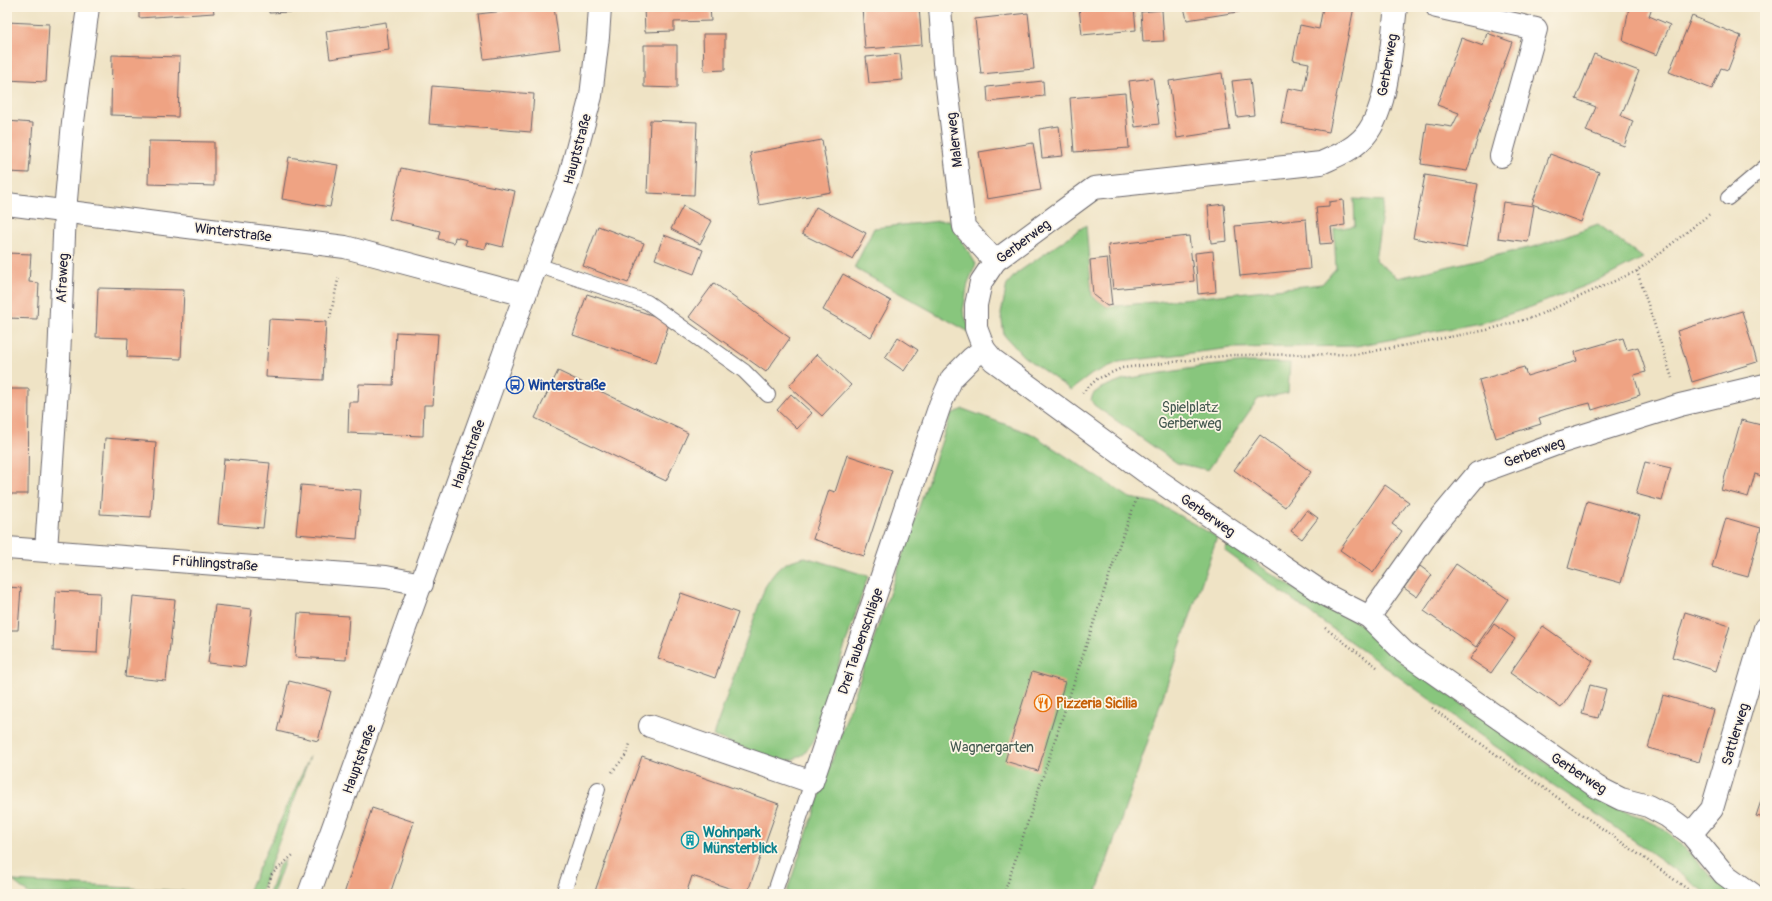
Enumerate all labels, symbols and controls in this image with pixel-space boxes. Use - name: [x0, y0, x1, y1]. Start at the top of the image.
- street label: Gerberweg: [1374, 32, 1401, 98]
- street label: Malerweg: [943, 111, 966, 168]
- street label: Hauptstraße: [560, 112, 595, 186]
- street label: Gerberweg: [993, 216, 1054, 267]
- street label: Winterstraße: [193, 219, 273, 246]
- street label: Afraweg: [53, 253, 72, 303]
- bus stop icon: Winterstraße: [505, 375, 525, 395]
- place label: Winterstraße: [528, 377, 607, 394]
- park label: Spielplatz Gerberweg: [1158, 399, 1222, 432]
- street label: Hauptstraße: [448, 417, 489, 491]
- street label: Gerberweg: [1501, 434, 1567, 471]
- street label: Gerberweg: [1177, 490, 1239, 541]
- street label: Frühlingstraße: [172, 552, 258, 575]
- street label: Drei Taubenschläge: [834, 586, 887, 696]
- restaurant icon: Pizzeria Sicilia: [1033, 693, 1053, 713]
- place label: Pizzeria Sicilia: [1056, 695, 1138, 712]
- street label: Sattlerweg: [1718, 701, 1753, 767]
- street label: Hauptstraße: [339, 722, 380, 796]
- park label: Wagnergarten: [950, 739, 1034, 756]
- street label: Gerberweg: [1548, 749, 1610, 798]
- place label: Wohnpark Münsterblick: [703, 824, 778, 857]
- building icon: Wohnpark Münsterblick: [680, 830, 700, 850]

